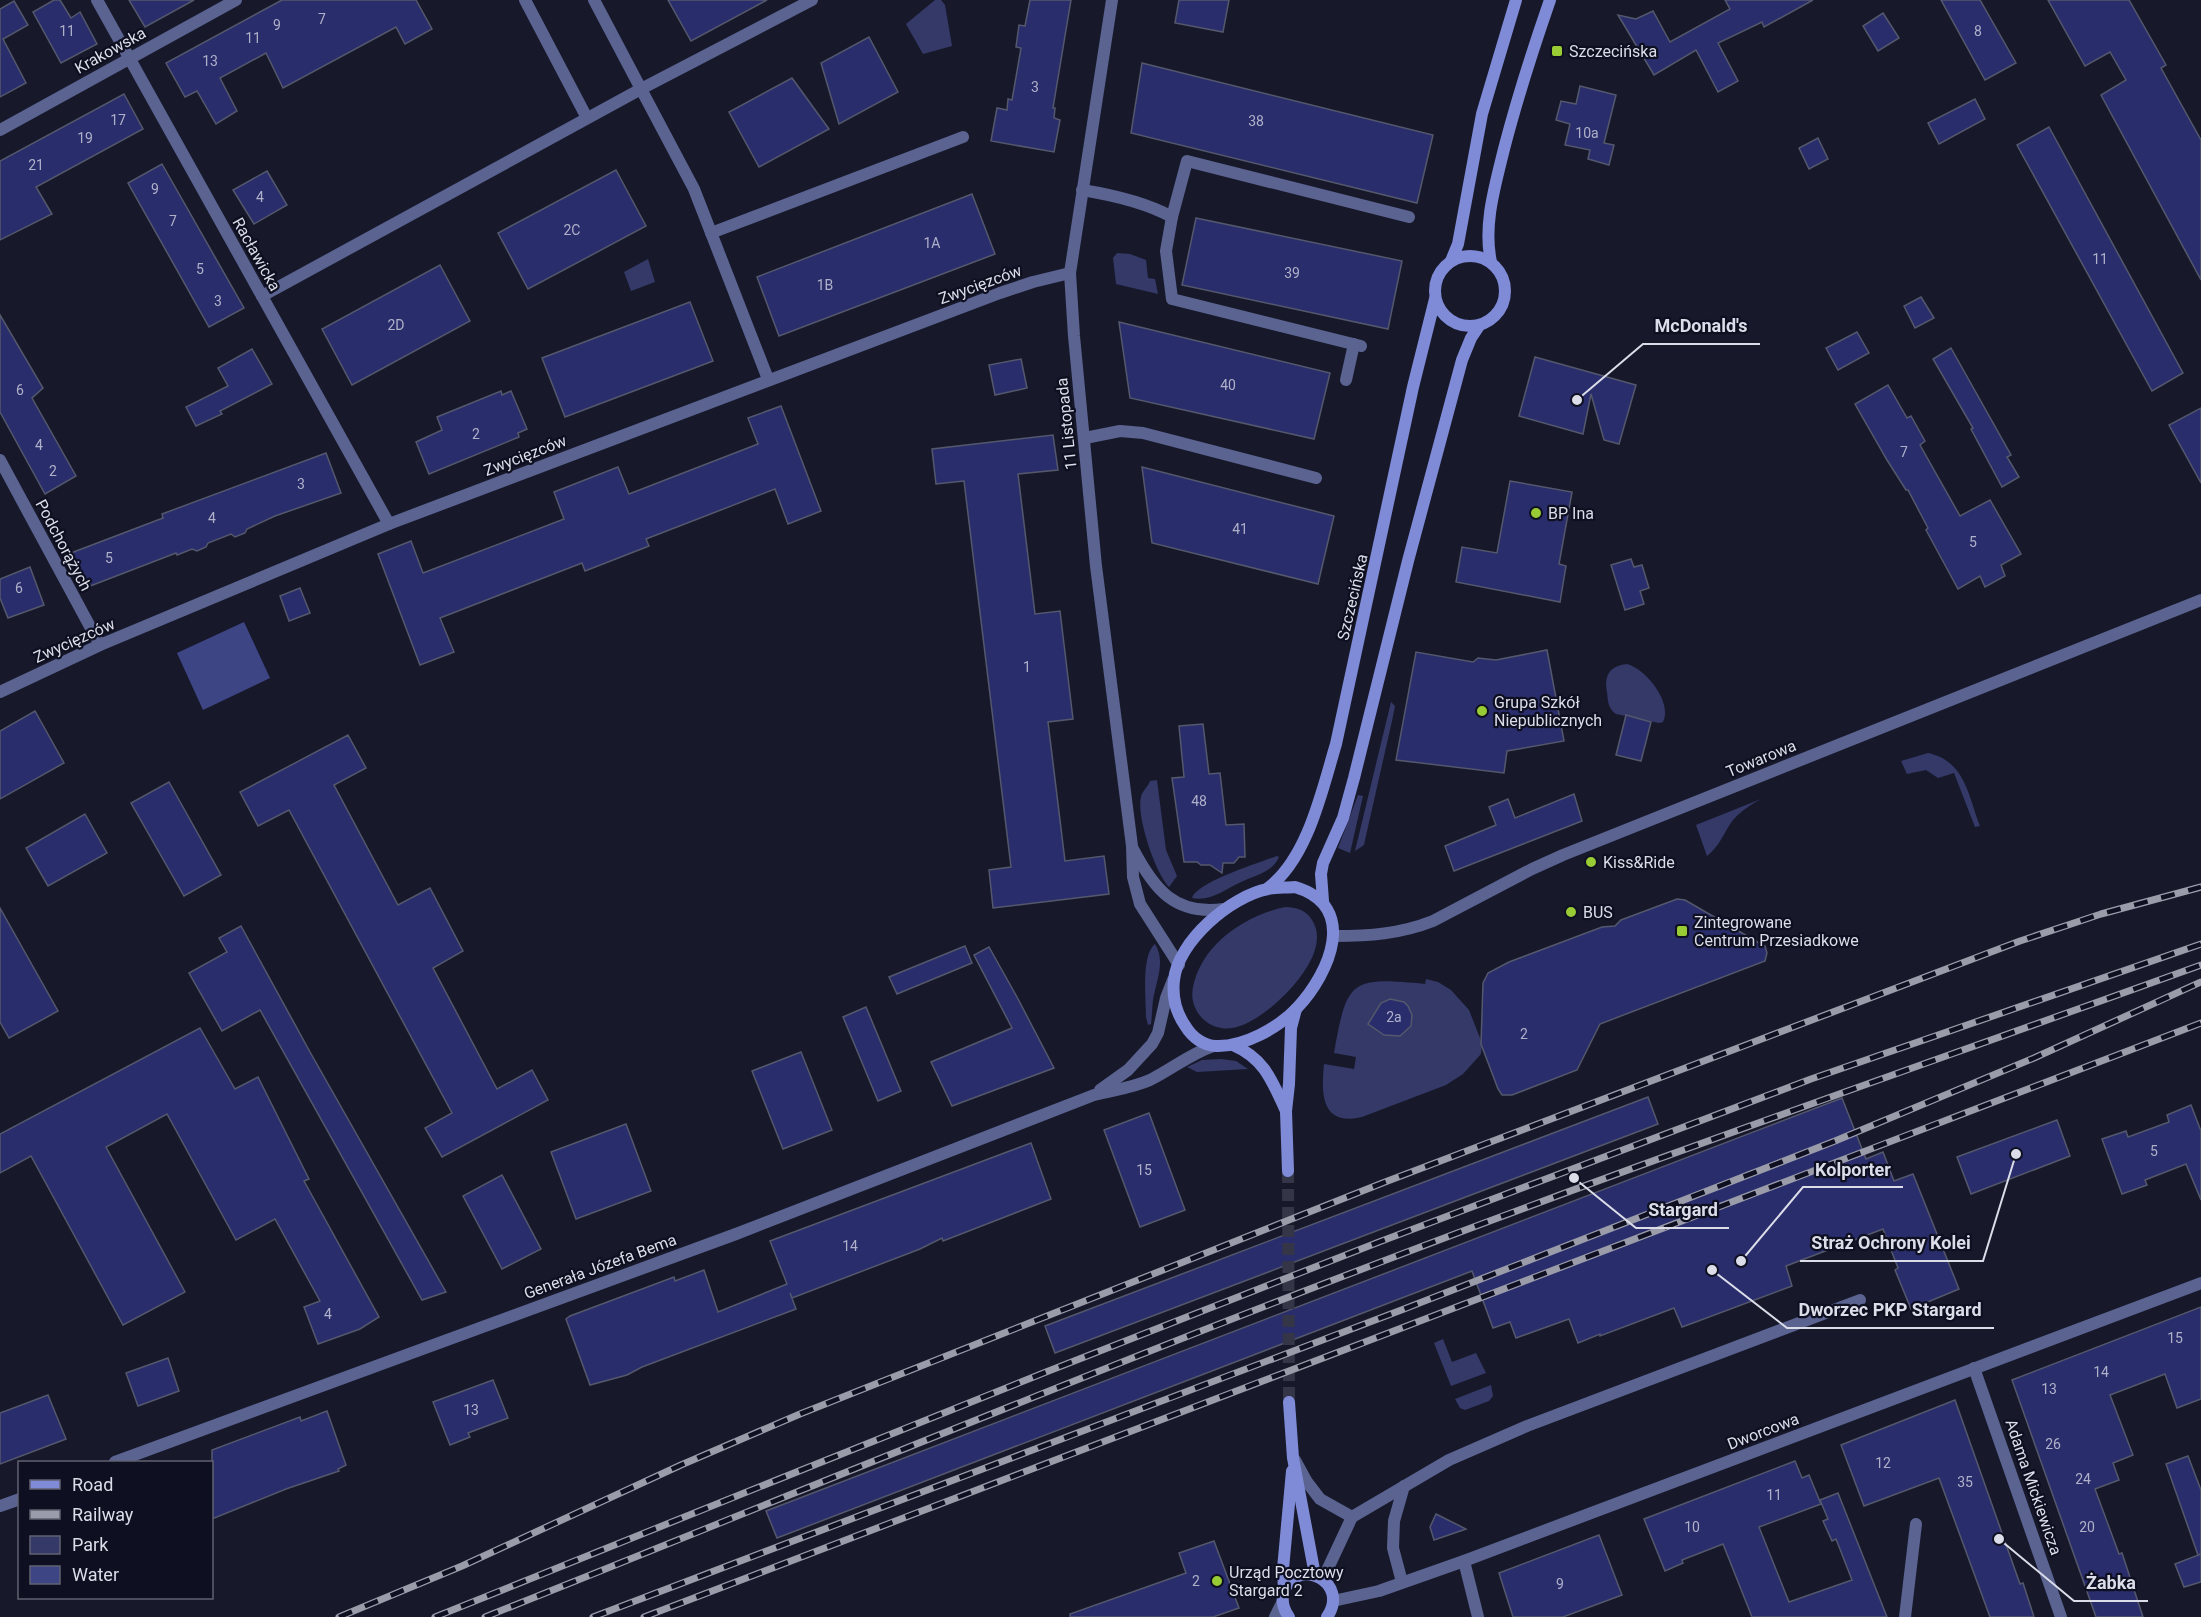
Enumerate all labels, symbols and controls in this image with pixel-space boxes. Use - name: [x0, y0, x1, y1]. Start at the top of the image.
- house number: 7: [318, 11, 326, 27]
- house number: 9: [273, 17, 281, 33]
- house number: 11: [59, 23, 75, 39]
- street label: Krakowska: [71, 23, 149, 78]
- house number: 8: [1974, 23, 1982, 39]
- house number: 11: [245, 30, 261, 46]
- place label: Szczecińska: [1569, 42, 1657, 61]
- marker: Szczecińska: [1550, 44, 1564, 58]
- house number: 13: [202, 53, 218, 69]
- house number: 3: [1031, 79, 1039, 95]
- house number: 17: [110, 112, 126, 128]
- house number: 38: [1248, 113, 1264, 129]
- house number: 10a: [1575, 125, 1599, 141]
- house number: 19: [77, 130, 93, 146]
- house number: 21: [28, 157, 44, 173]
- house number: 9: [151, 181, 159, 197]
- house number: 4: [256, 189, 264, 205]
- house number: 7: [169, 213, 177, 229]
- street label: Racławicka: [229, 214, 285, 294]
- house number: 2C: [564, 222, 580, 238]
- house number: 1A: [923, 235, 941, 251]
- house number: 11: [2092, 251, 2108, 267]
- house number: 5: [196, 261, 204, 277]
- street label: Zwycięzców: [936, 261, 1024, 308]
- house number: 39: [1284, 265, 1300, 281]
- house number: 1B: [817, 277, 833, 293]
- house number: 3: [214, 293, 222, 309]
- callout: McDonald's: [1643, 308, 1760, 344]
- text: McDonald's: [1655, 315, 1748, 336]
- house number: 2D: [387, 317, 405, 333]
- street label: 11 Listopada: [1052, 377, 1081, 471]
- house number: 40: [1220, 377, 1236, 393]
- house number: 6: [16, 382, 24, 398]
- house number: 2: [472, 426, 480, 442]
- street label: Zwycięzców: [481, 431, 569, 480]
- house number: 4: [35, 437, 43, 453]
- house number: 7: [1900, 444, 1908, 460]
- house number: 2: [49, 463, 57, 479]
- house number: 3: [297, 476, 305, 492]
- street label: Podchorążych: [31, 496, 96, 594]
- place label: BP Ina: [1548, 504, 1594, 523]
- marker: BP Ina: [1529, 506, 1543, 520]
- house number: 4: [208, 510, 216, 526]
- house number: 41: [1232, 521, 1248, 537]
- house number: 5: [1969, 534, 1977, 550]
- house number: 5: [105, 550, 113, 566]
- street label: Szczecińska: [1333, 552, 1372, 642]
- house number: 6: [15, 580, 23, 596]
- street label: Zwycięzców: [31, 614, 118, 667]
- house number: 1: [1023, 659, 1031, 675]
- place label: Grupa Szkół Niepublicznych: [1494, 693, 1602, 730]
- marker: Grupa Szkół Niepublicznych: [1475, 704, 1489, 718]
- street label: Towarowa: [1723, 736, 1799, 781]
- house number: 48: [1191, 793, 1207, 809]
- place label: Kiss&Ride: [1603, 853, 1675, 872]
- marker: Kiss&Ride: [1584, 855, 1598, 869]
- place label: BUS: [1583, 903, 1613, 922]
- marker: BUS: [1564, 905, 1578, 919]
- place label: Zintegrowane Centrum Przesiadkowe: [1694, 913, 1859, 950]
- marker: Zintegrowane Centrum Przesiadkowe: [1675, 924, 1689, 938]
- house number: 2a: [1386, 1009, 1402, 1025]
- house number: 2: [1520, 1026, 1528, 1042]
- house number: 5: [2150, 1143, 2158, 1159]
- callout: Kolporter: [1803, 1151, 1903, 1187]
- text: Kolporter: [1815, 1159, 1891, 1180]
- house number: 15: [1136, 1162, 1152, 1178]
- callout: Stargard: [1636, 1192, 1729, 1228]
- text: Stargard: [1648, 1199, 1718, 1220]
- callout: Straż Ochrony Kolei: [1800, 1225, 1983, 1261]
- street label: Generała Józefa Bema: [521, 1230, 679, 1303]
- text: Straż Ochrony Kolei: [1811, 1232, 1971, 1253]
- house number: 14: [842, 1238, 858, 1254]
- callout: Dworzec PKP Stargard: [1787, 1292, 1994, 1328]
- text: Dworzec PKP Stargard: [1798, 1299, 1982, 1320]
- house number: 4: [324, 1306, 332, 1322]
- house number: 15: [2167, 1330, 2183, 1346]
- house number: 14: [2093, 1364, 2109, 1380]
- house number: 13: [2041, 1381, 2057, 1397]
- house number: 13: [463, 1402, 479, 1418]
- street label: Dworcowa: [1725, 1409, 1802, 1454]
- street label: Adama Mickiewicza: [2001, 1417, 2066, 1558]
- house number: 26: [2045, 1436, 2061, 1452]
- house number: 12: [1875, 1455, 1891, 1471]
- legend: [18, 1461, 213, 1599]
- house number: 24: [2075, 1471, 2091, 1487]
- text: Road: [72, 1474, 113, 1495]
- house number: 35: [1957, 1474, 1973, 1490]
- house number: 11: [1766, 1487, 1782, 1503]
- text: Railway: [72, 1504, 134, 1525]
- house number: 10: [1684, 1519, 1700, 1535]
- house number: 20: [2079, 1519, 2095, 1535]
- text: Park: [72, 1534, 109, 1555]
- place label: Urząd Pocztowy Stargard 2: [1229, 1563, 1344, 1600]
- text: Water: [72, 1564, 119, 1585]
- callout: Żabka: [2074, 1565, 2148, 1601]
- text: Żabka: [2086, 1572, 2136, 1593]
- house number: 2: [1192, 1573, 1200, 1589]
- marker: Urząd Pocztowy Stargard 2: [1210, 1574, 1224, 1588]
- house number: 9: [1556, 1576, 1564, 1592]

